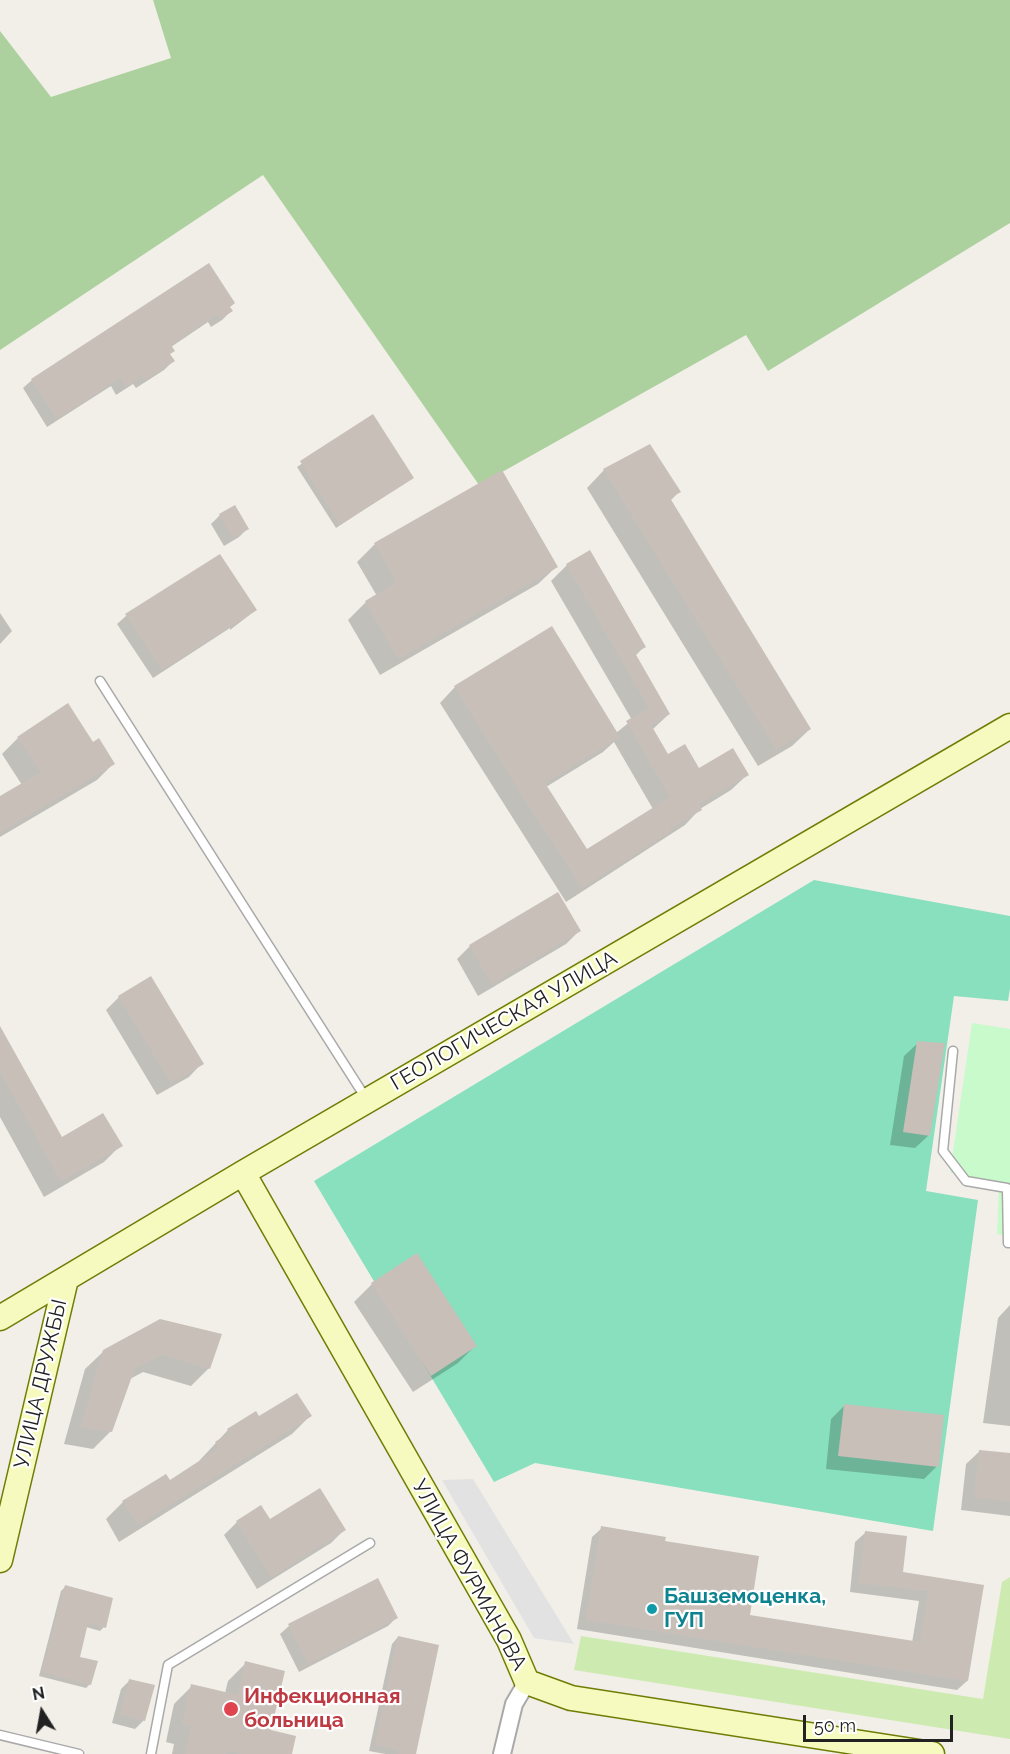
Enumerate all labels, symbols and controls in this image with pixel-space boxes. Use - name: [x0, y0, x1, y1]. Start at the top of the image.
- street label: ГЕОЛОГИЧЕСКАЯ УЛИЦА: [386, 946, 622, 1096]
- street label: УЛИЦА ДРУЖБЫ: [9, 1297, 73, 1471]
- street label: УЛИЦА ФУРМАНОВА: [406, 1475, 532, 1675]
- place label: Башземоценка, ГУП: [664, 1584, 826, 1634]
- marker: Башземоценка, ГУП: [645, 1602, 659, 1616]
- north arrow: [12, 1682, 72, 1742]
- text: N: [31, 1683, 46, 1704]
- place label: Инфекционная больница: [244, 1684, 401, 1734]
- marker: Инфекционная больница: [222, 1700, 240, 1718]
- scale bar: [806, 1703, 956, 1741]
- text: 50 m: [814, 1715, 856, 1736]

